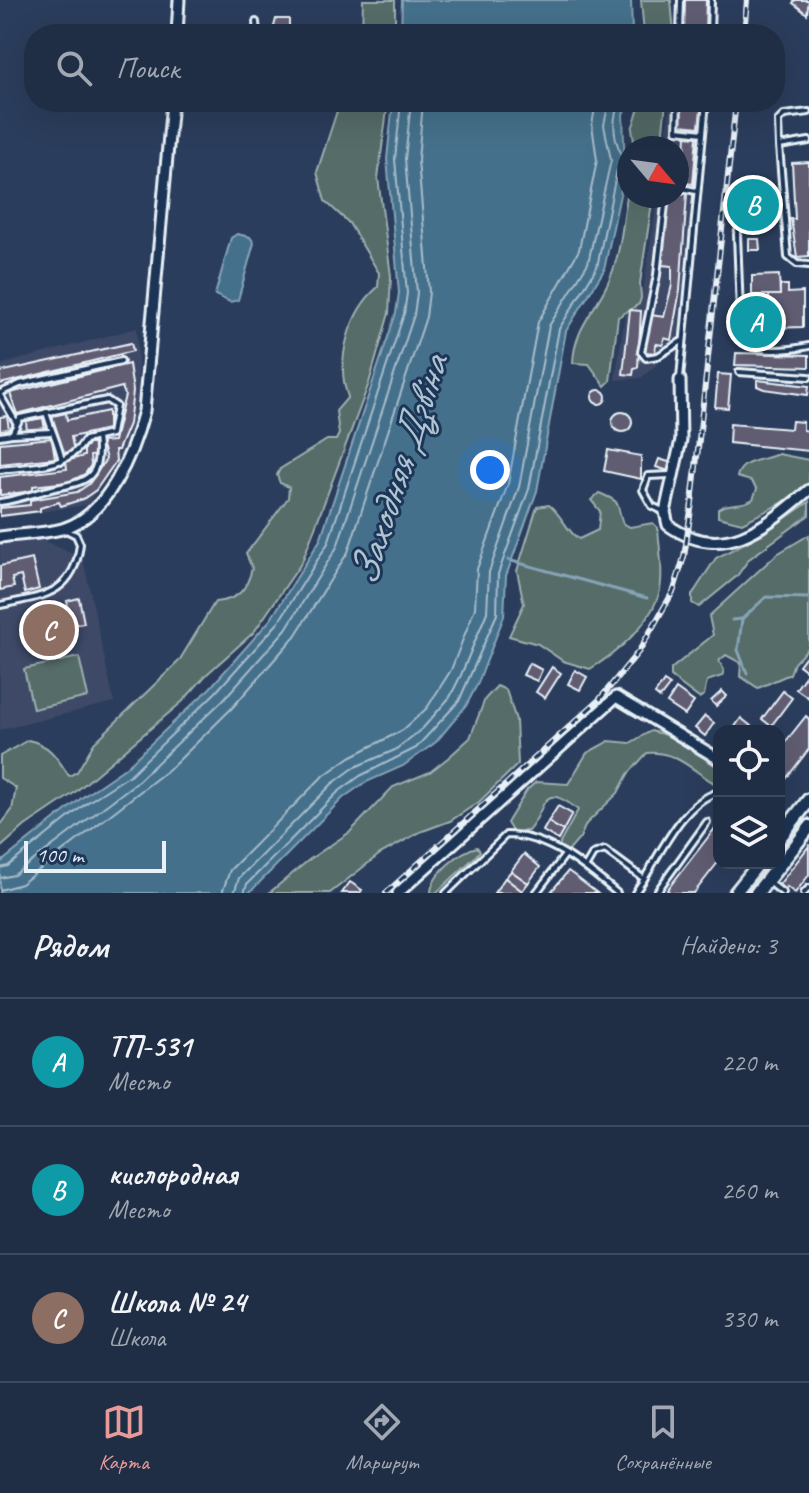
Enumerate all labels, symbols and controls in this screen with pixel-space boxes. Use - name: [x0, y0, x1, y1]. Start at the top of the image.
- search box: [24, 24, 785, 112]
- icon: search: [52, 46, 96, 90]
- text: Поиск: [116, 49, 179, 87]
- north arrow: [617, 136, 689, 208]
- pin: B: [727, 175, 779, 235]
- pin: A: [730, 292, 782, 352]
- water label: Заходняя Дзвіна: [336, 345, 462, 592]
- your location: [470, 450, 510, 490]
- pin: C: [23, 600, 75, 660]
- map controls: [713, 725, 785, 869]
- button: locate: [713, 725, 785, 797]
- button: layers: [713, 797, 785, 869]
- scale bar: [24, 837, 166, 873]
- text: 100 m: [36, 841, 83, 869]
- text: Рядом: [32, 924, 108, 967]
- text: Найдено: 3: [680, 929, 777, 962]
- text: ТП-531: [108, 1027, 191, 1065]
- text: A: [51, 1046, 65, 1079]
- text: 220 m: [721, 1046, 777, 1079]
- text: Место: [108, 1065, 170, 1098]
- text: кислородная: [108, 1155, 237, 1193]
- text: B: [51, 1174, 65, 1207]
- text: 260 m: [721, 1174, 777, 1207]
- text: Место: [108, 1193, 170, 1226]
- text: Школа № 24: [108, 1283, 246, 1321]
- text: C: [52, 1302, 64, 1335]
- text: 330 m: [721, 1302, 777, 1335]
- text: Школа: [108, 1321, 165, 1354]
- tab: Карта: [98, 1400, 149, 1476]
- tab: Маршрут: [346, 1400, 418, 1476]
- tab: Сохранённые: [615, 1400, 711, 1476]

